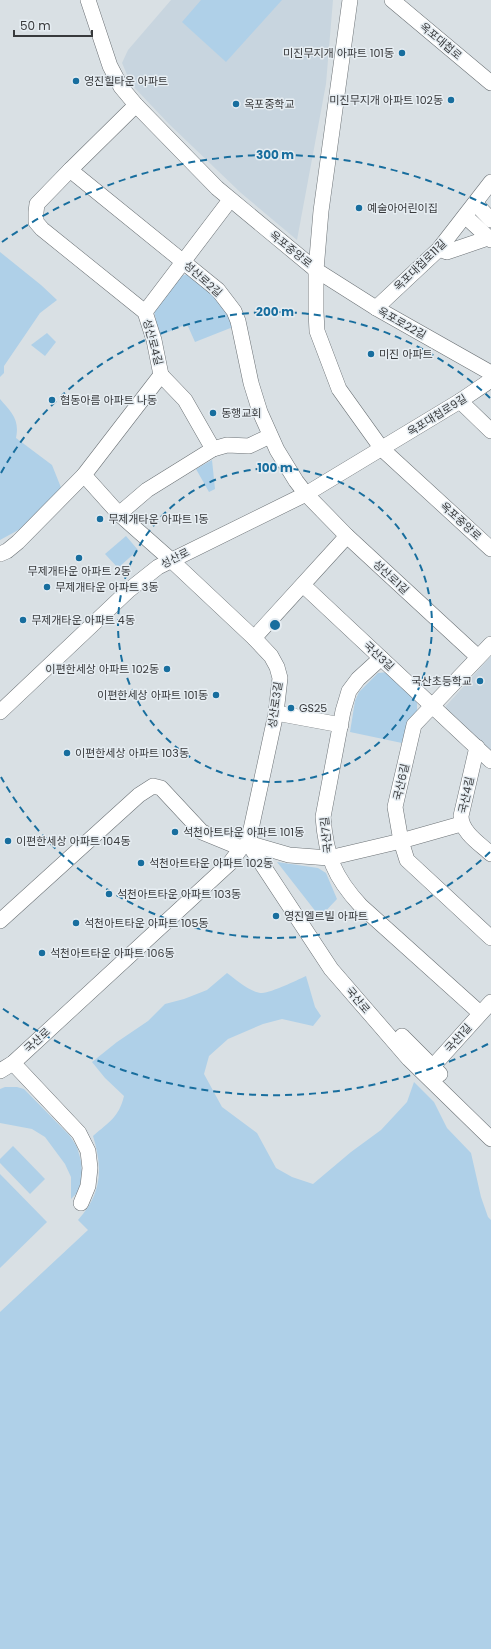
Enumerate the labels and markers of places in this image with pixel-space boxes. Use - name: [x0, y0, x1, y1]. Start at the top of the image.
- place label: 미진무지개 아파트 101동: [283, 45, 394, 61]
- marker: 미진무지개 아파트 101동: [397, 48, 407, 58]
- place label: 영진힐타운 아파트: [84, 73, 168, 89]
- marker: 영진힐타운 아파트: [71, 76, 81, 86]
- place label: 미진무지개 아파트 102동: [329, 92, 443, 108]
- marker: 미진무지개 아파트 102동: [446, 95, 456, 105]
- place label: 옥포중학교: [244, 96, 295, 112]
- marker: 옥포중학교: [231, 99, 241, 109]
- place label: 예술아어린이집: [367, 200, 438, 216]
- marker: 예술아어린이집: [354, 203, 364, 213]
- place label: 미진 아파트: [379, 346, 433, 362]
- marker: 미진 아파트: [366, 349, 376, 359]
- place label: 협동아름 아파트 나동: [60, 392, 157, 408]
- marker: 협동아름 아파트 나동: [47, 395, 57, 405]
- place label: 동행교회: [221, 405, 261, 421]
- marker: 동행교회: [208, 408, 218, 418]
- place label: 무제개타운 아파트 1동: [108, 511, 208, 527]
- marker: 무제개타운 아파트 1동: [95, 514, 105, 524]
- marker: 무제개타운 아파트 2동: [74, 553, 84, 563]
- place label: 무제개타운 아파트 2동: [27, 563, 131, 579]
- place label: 무제개타운 아파트 3동: [55, 579, 158, 595]
- marker: 무제개타운 아파트 3동: [42, 582, 52, 592]
- place label: 무제개타운 아파트 4동: [31, 612, 135, 628]
- marker: 무제개타운 아파트 4동: [18, 615, 28, 625]
- centre of rings: [268, 618, 282, 632]
- place label: 이편한세상 아파트 102동: [45, 661, 159, 677]
- marker: 이편한세상 아파트 102동: [162, 664, 172, 674]
- place label: 국산초등학교: [411, 673, 472, 689]
- marker: 국산초등학교: [475, 676, 485, 686]
- place label: 이편한세상 아파트 101동: [97, 687, 208, 703]
- marker: 이편한세상 아파트 101동: [211, 690, 221, 700]
- place label: GS25: [299, 700, 327, 716]
- marker: GS25: [286, 703, 296, 713]
- place label: 이편한세상 아파트 103동: [75, 745, 189, 761]
- marker: 이편한세상 아파트 103동: [62, 748, 72, 758]
- place label: 석천아트타운 아파트 101동: [183, 824, 304, 840]
- marker: 석천아트타운 아파트 101동: [170, 827, 180, 837]
- place label: 이편한세상 아파트 104동: [16, 833, 130, 849]
- marker: 이편한세상 아파트 104동: [3, 836, 13, 846]
- place label: 석천아트타운 아파트 102동: [149, 855, 273, 871]
- marker: 석천아트타운 아파트 102동: [136, 858, 146, 868]
- place label: 석천아트타운 아파트 103동: [117, 886, 241, 902]
- marker: 석천아트타운 아파트 103동: [104, 889, 114, 899]
- place label: 영진엘르빌 아파트: [284, 908, 368, 924]
- marker: 영진엘르빌 아파트: [271, 911, 281, 921]
- place label: 석천아트타운 아파트 105동: [84, 915, 208, 931]
- marker: 석천아트타운 아파트 105동: [71, 918, 81, 928]
- place label: 석천아트타운 아파트 106동: [50, 945, 175, 961]
- marker: 석천아트타운 아파트 106동: [37, 948, 47, 958]

